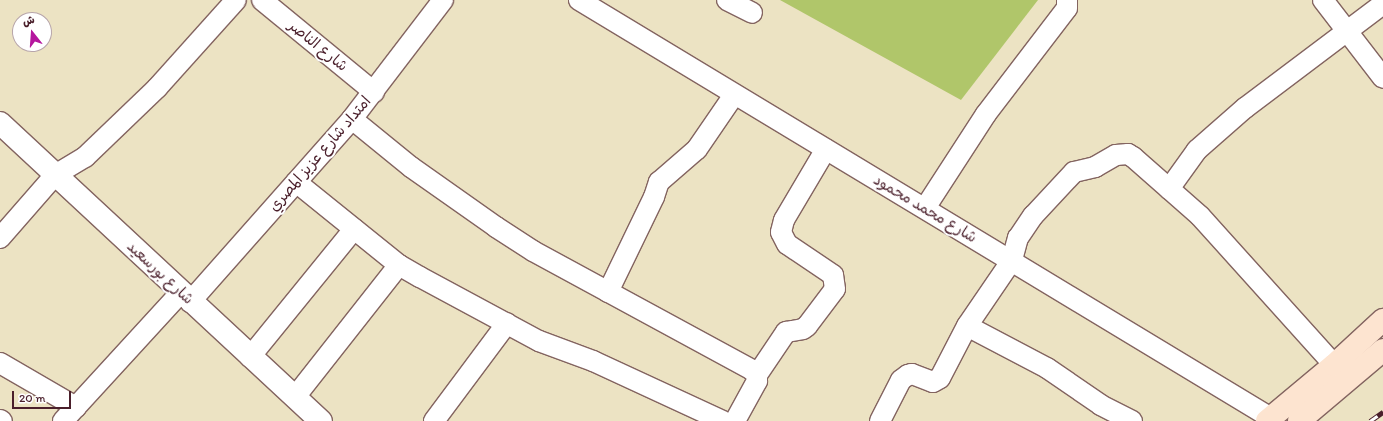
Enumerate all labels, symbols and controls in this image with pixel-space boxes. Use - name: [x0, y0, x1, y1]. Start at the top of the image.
- north arrow: [12, 12, 52, 52]
- text: ش: [21, 13, 36, 29]
- street label: شارع الناصر: [285, 17, 351, 75]
- street label: امتداد شارع عزيز المصري: [265, 93, 375, 215]
- street label: شارع محمد محمود: [870, 171, 980, 247]
- street label: شارع بورسعيد: [123, 238, 197, 308]
- scale bar: [14, 383, 73, 409]
- text: 20 m: [19, 391, 46, 405]

